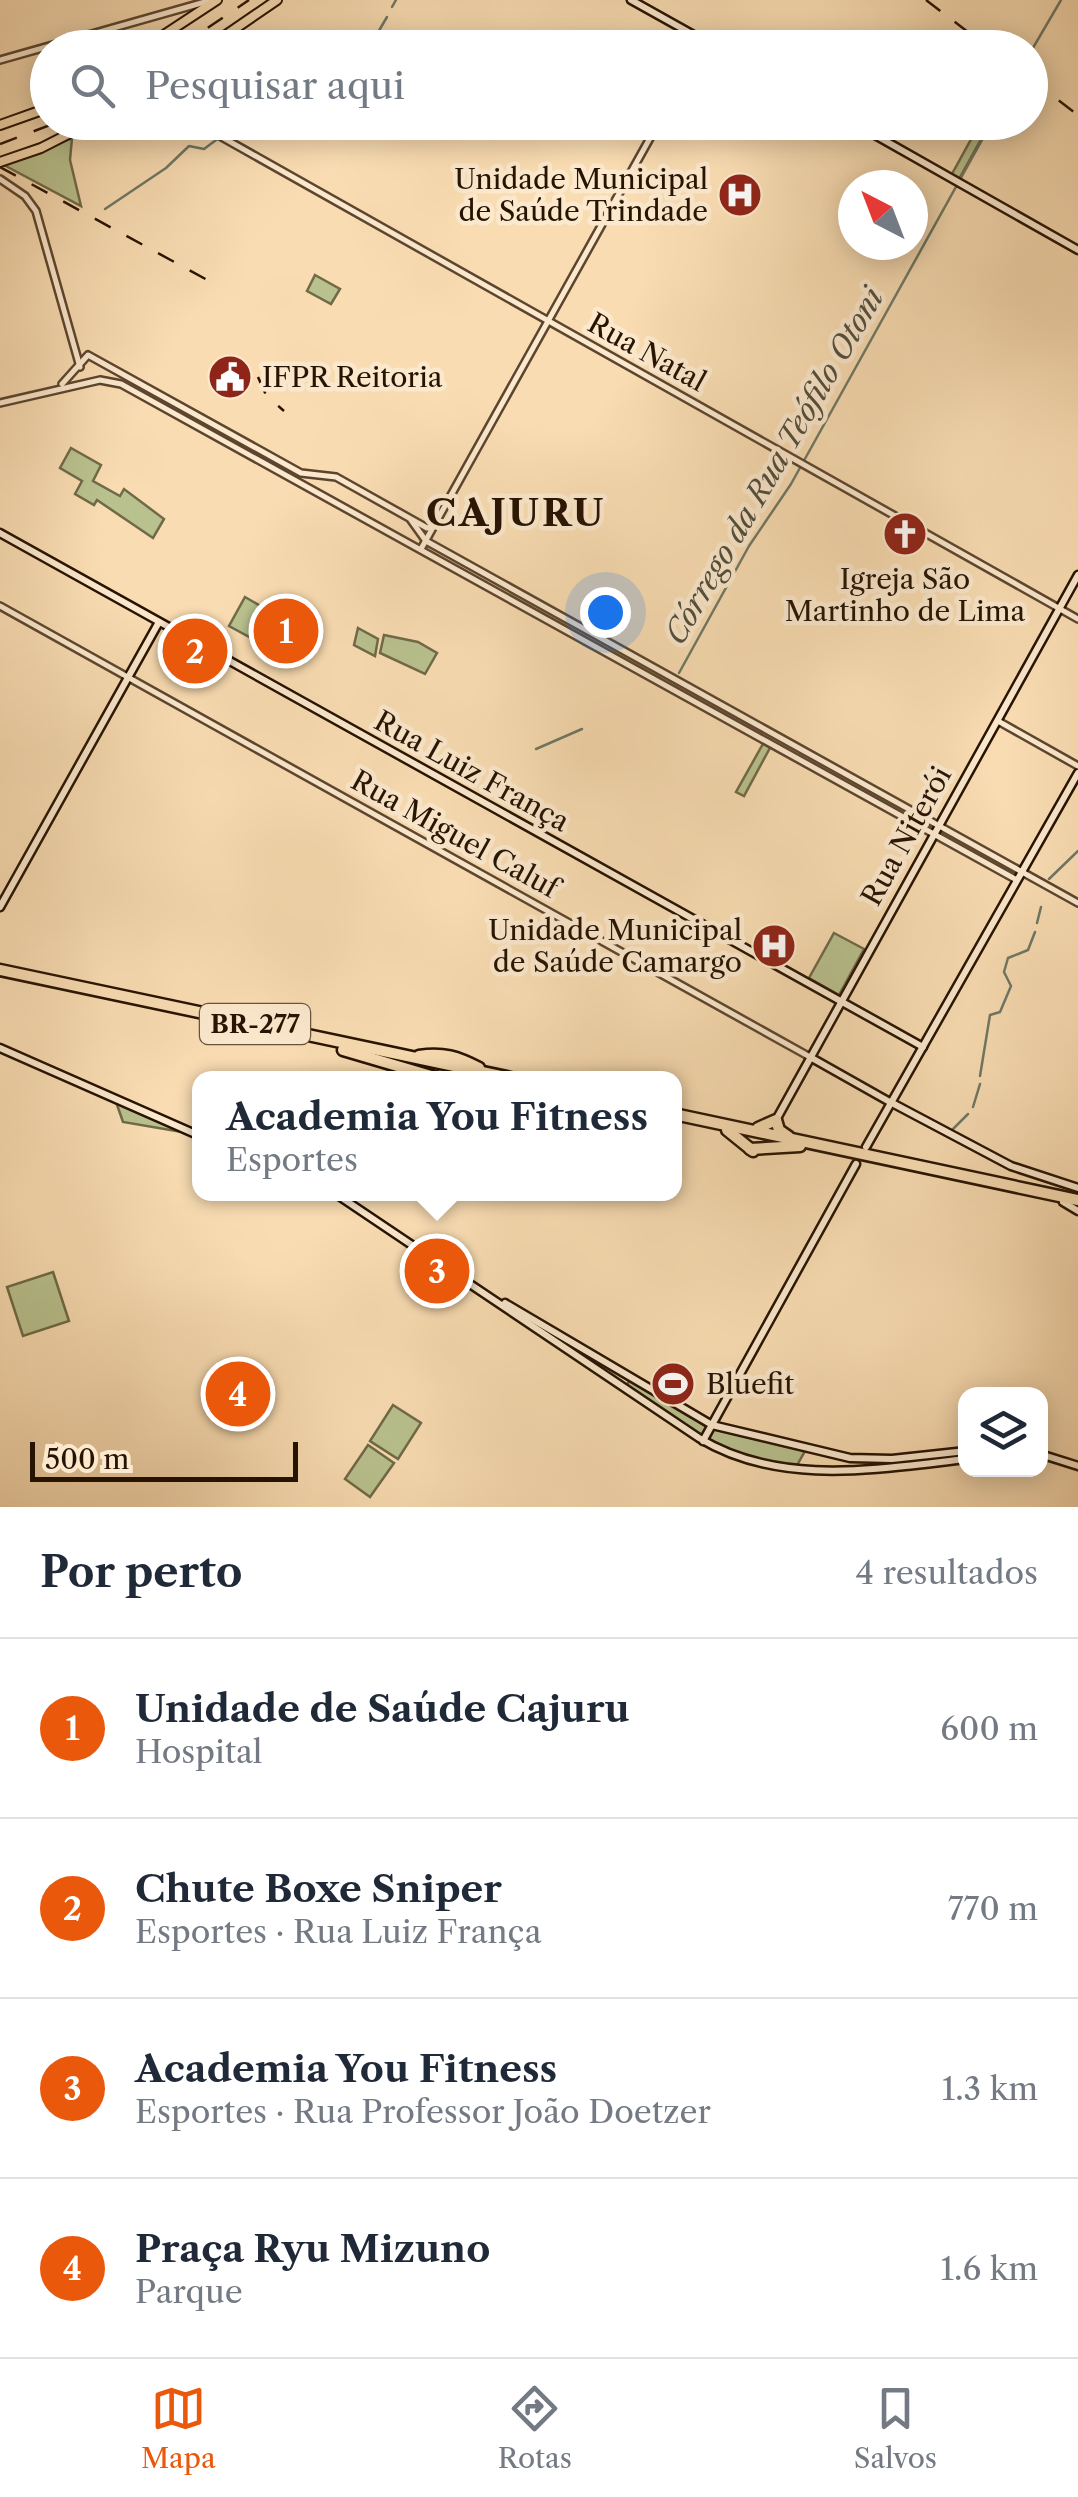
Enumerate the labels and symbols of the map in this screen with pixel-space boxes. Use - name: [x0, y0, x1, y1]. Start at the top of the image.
- place label: Unidade Municipal de Saúde Trindade: [454, 162, 708, 228]
- north arrow: [838, 170, 928, 260]
- hospital icon: Unidade Municipal de Saúde Trindade: [717, 172, 763, 218]
- water label: Córrego da Rua Teófilo Otoni: [657, 280, 892, 651]
- street label: Rua Natal: [582, 306, 712, 398]
- public building icon: IFPR Reitoria: [207, 354, 253, 400]
- place label: IFPR Reitoria: [262, 360, 443, 394]
- district label: CAJURU: [426, 489, 606, 536]
- church icon: Igreja São Martinho de Lima: [882, 511, 928, 557]
- place label: Igreja São Martinho de Lima: [785, 562, 1026, 628]
- your location: [580, 587, 631, 638]
- pin: 1: [254, 594, 318, 668]
- pin: 2: [162, 614, 228, 688]
- street label: Rua Luiz França: [369, 703, 576, 839]
- street label: Rua Niterói: [854, 761, 958, 911]
- street label: Rua Miguel Caluf: [345, 763, 567, 907]
- place label: Unidade Municipal de Saúde Camargo: [488, 913, 742, 979]
- hospital icon: Unidade Municipal de Saúde Camargo: [751, 923, 797, 969]
- road number: BR-277: [200, 1004, 310, 1044]
- pin: 3: [404, 1234, 470, 1308]
- pin: 4: [206, 1356, 270, 1432]
- sports icon: Bluefit: [650, 1361, 696, 1407]
- place label: Bluefit: [706, 1367, 794, 1401]
- scale bar: [30, 1437, 298, 1482]

